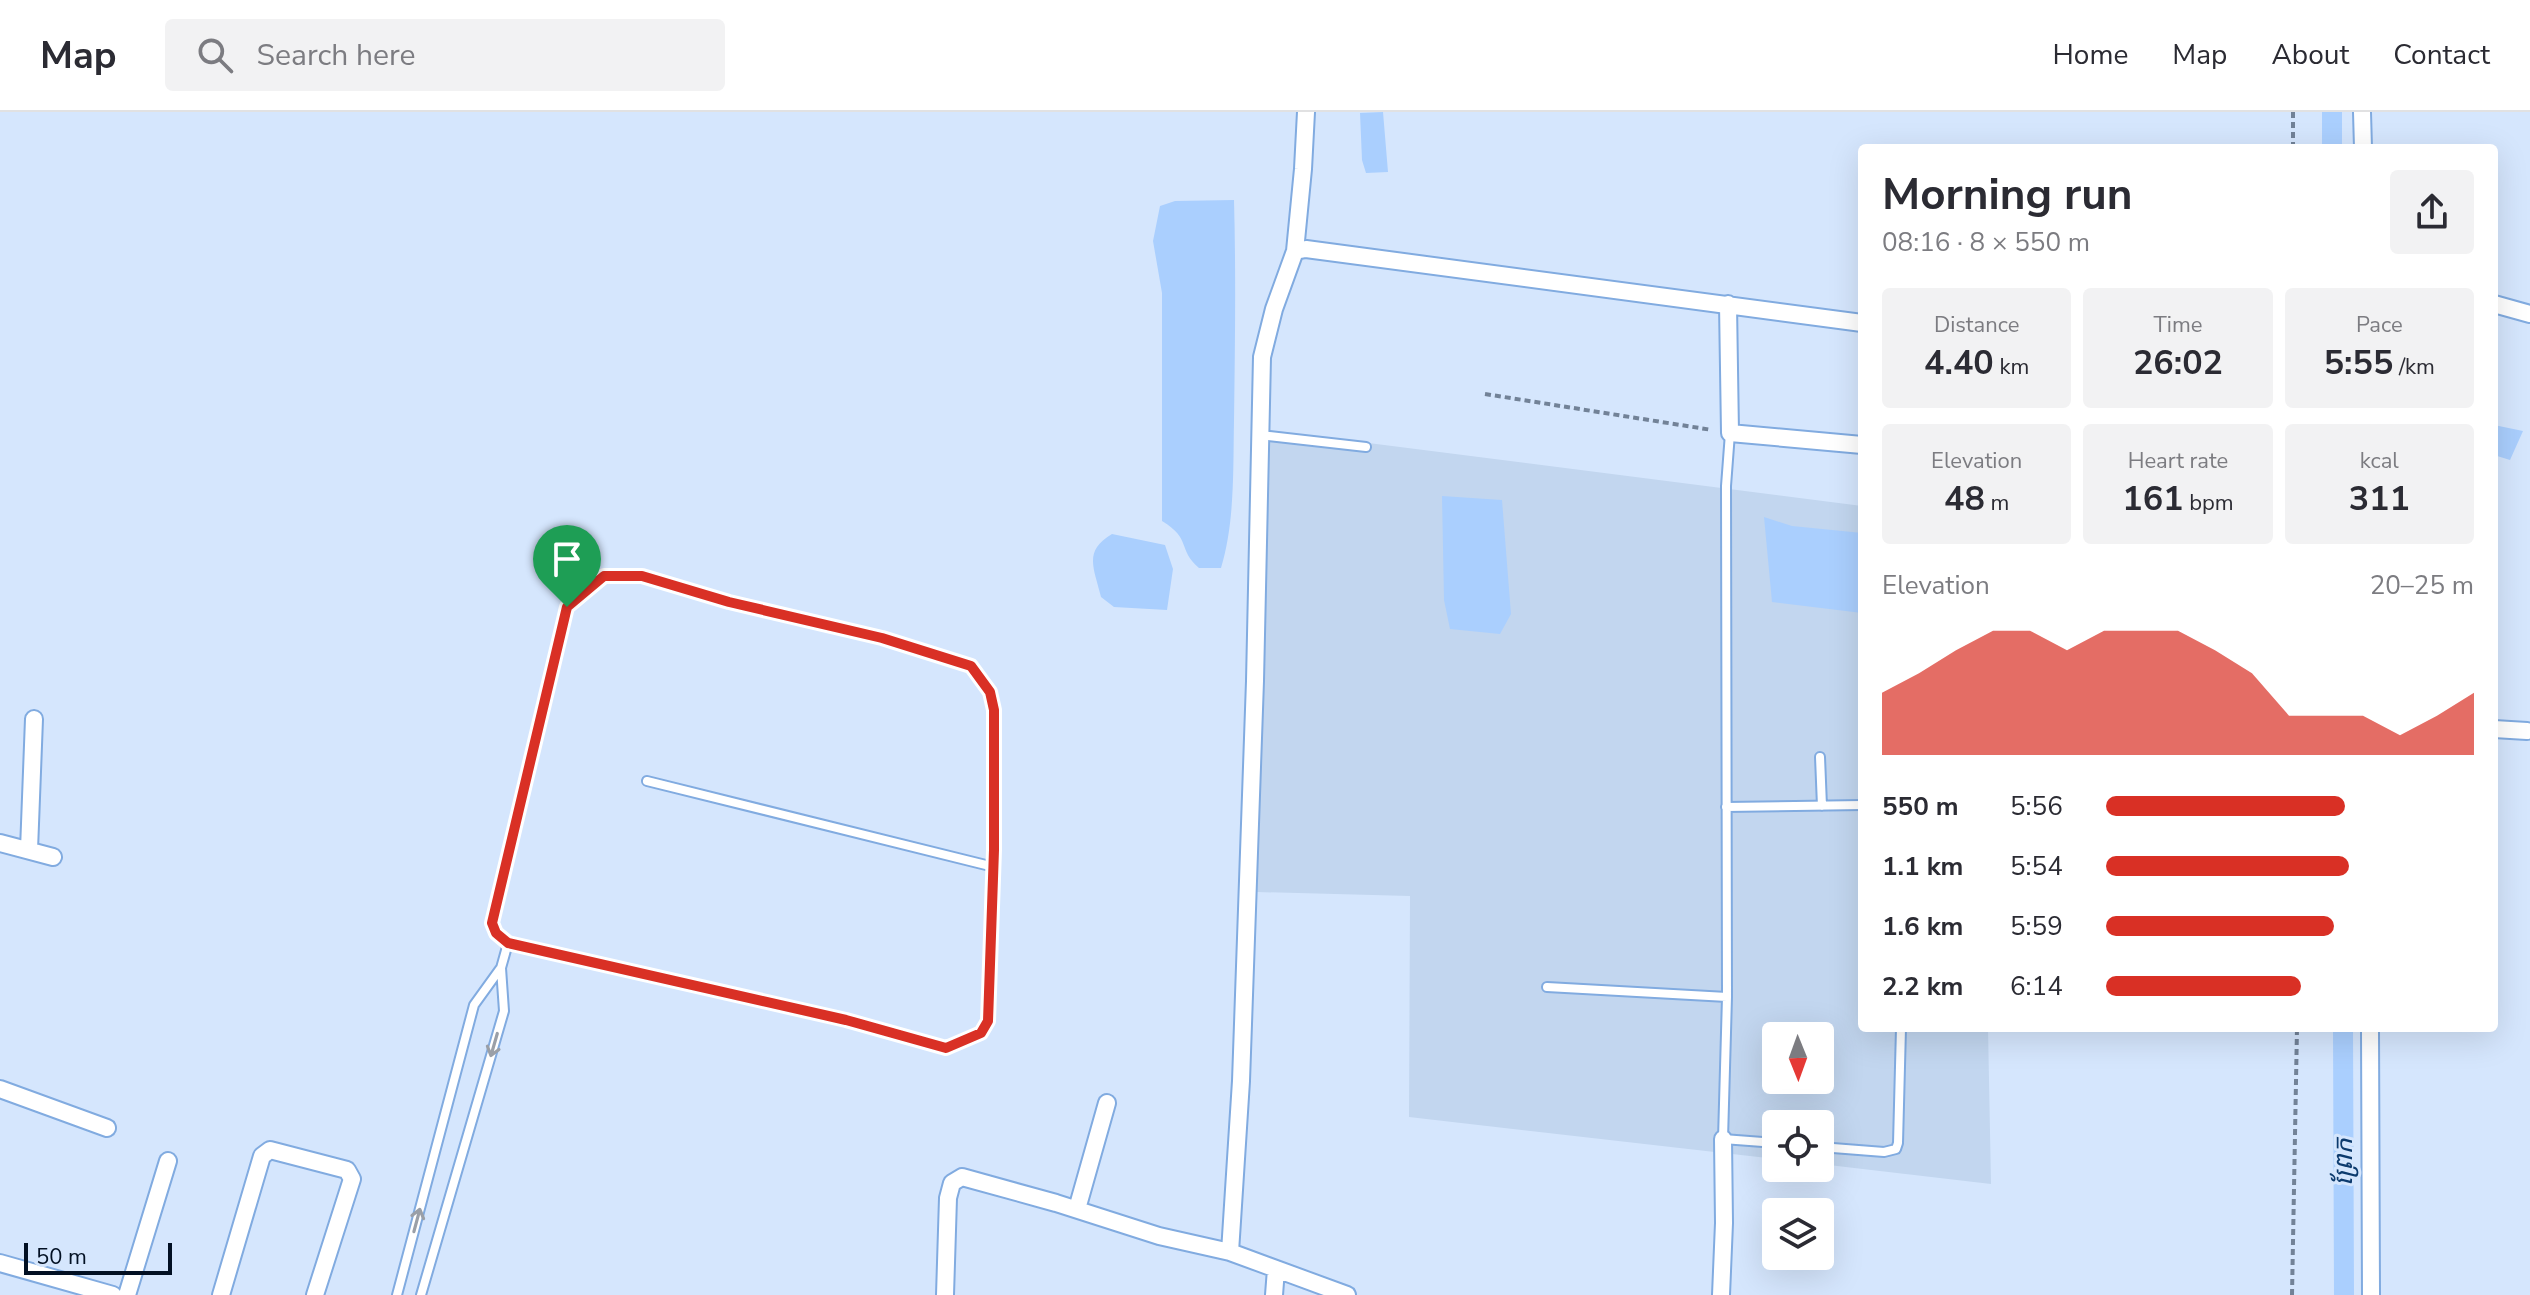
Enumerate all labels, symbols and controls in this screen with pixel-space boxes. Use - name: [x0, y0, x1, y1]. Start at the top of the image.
- search box: [165, 19, 725, 91]
- text: Map: [40, 30, 117, 81]
- icon: search: [193, 33, 237, 77]
- text: Search here: [257, 35, 416, 76]
- text: Home: [2053, 36, 2128, 74]
- text: Map: [2172, 36, 2227, 74]
- text: About: [2271, 36, 2349, 74]
- text: Contact: [2393, 36, 2490, 74]
- text: Morning run: [1882, 165, 2132, 225]
- button: share: [2390, 170, 2474, 254]
- text: 08:16 · 8 × 550 m: [1882, 225, 2090, 260]
- text: Distance: [1934, 310, 2019, 340]
- text: Time: [2154, 310, 2202, 340]
- text: Pace: [2356, 310, 2403, 340]
- text: 4.40: [1924, 340, 1994, 386]
- text: 26:02: [2133, 340, 2223, 386]
- text: 5:55: [2324, 340, 2393, 386]
- text: km: [1994, 352, 2029, 382]
- text: /km: [2393, 352, 2435, 382]
- text: Elevation: [1931, 446, 2022, 476]
- text: Heart rate: [2128, 446, 2228, 476]
- text: kcal: [2360, 446, 2399, 476]
- text: 48: [1944, 476, 1985, 522]
- text: 161: [2122, 476, 2184, 522]
- text: 311: [2349, 476, 2410, 522]
- text: m: [1985, 488, 2009, 518]
- text: bpm: [2184, 488, 2234, 518]
- pin: [533, 525, 601, 607]
- icon: arrive: [545, 537, 589, 581]
- text: Elevation: [1882, 568, 1990, 603]
- text: 20–25 m: [2370, 568, 2474, 603]
- text: 550 m: [1882, 789, 1959, 824]
- text: 5:56: [2010, 789, 2063, 824]
- text: 1.1 km: [1882, 849, 1963, 884]
- text: 5:54: [2010, 849, 2063, 884]
- text: 1.6 km: [1882, 909, 1963, 944]
- text: 5:59: [2010, 909, 2063, 944]
- text: 2.2 km: [1882, 969, 1963, 1004]
- text: 6:14: [2010, 969, 2063, 1004]
- north arrow: [1762, 1022, 1834, 1094]
- map controls: [1762, 1022, 1834, 1270]
- one-way arrow: [486, 1031, 501, 1057]
- button: locate: [1762, 1110, 1834, 1182]
- water label: ព្រែក: [2326, 1137, 2361, 1186]
- button: layers: [1762, 1198, 1834, 1270]
- one-way arrow: [410, 1207, 425, 1233]
- scale bar: [24, 1239, 172, 1275]
- text: 50 m: [36, 1242, 87, 1272]

